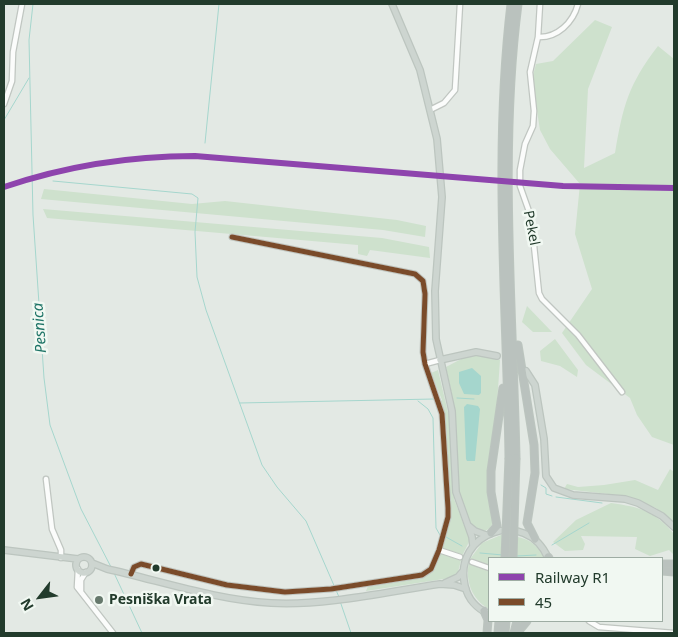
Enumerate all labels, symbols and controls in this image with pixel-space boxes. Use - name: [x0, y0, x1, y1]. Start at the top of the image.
- street label: Pekel: [519, 209, 543, 247]
- water label: Pesnica: [29, 302, 51, 354]
- legend: [488, 557, 663, 622]
- unlabelled marker: [151, 563, 161, 573]
- text: Railway R1: [535, 567, 610, 587]
- north arrow: [15, 572, 65, 622]
- place label: Pesniška Vrata: [109, 592, 212, 608]
- text: 45: [535, 592, 552, 612]
- marker: Pesniška Vrata: [93, 594, 105, 606]
- text: N: [16, 595, 38, 614]

